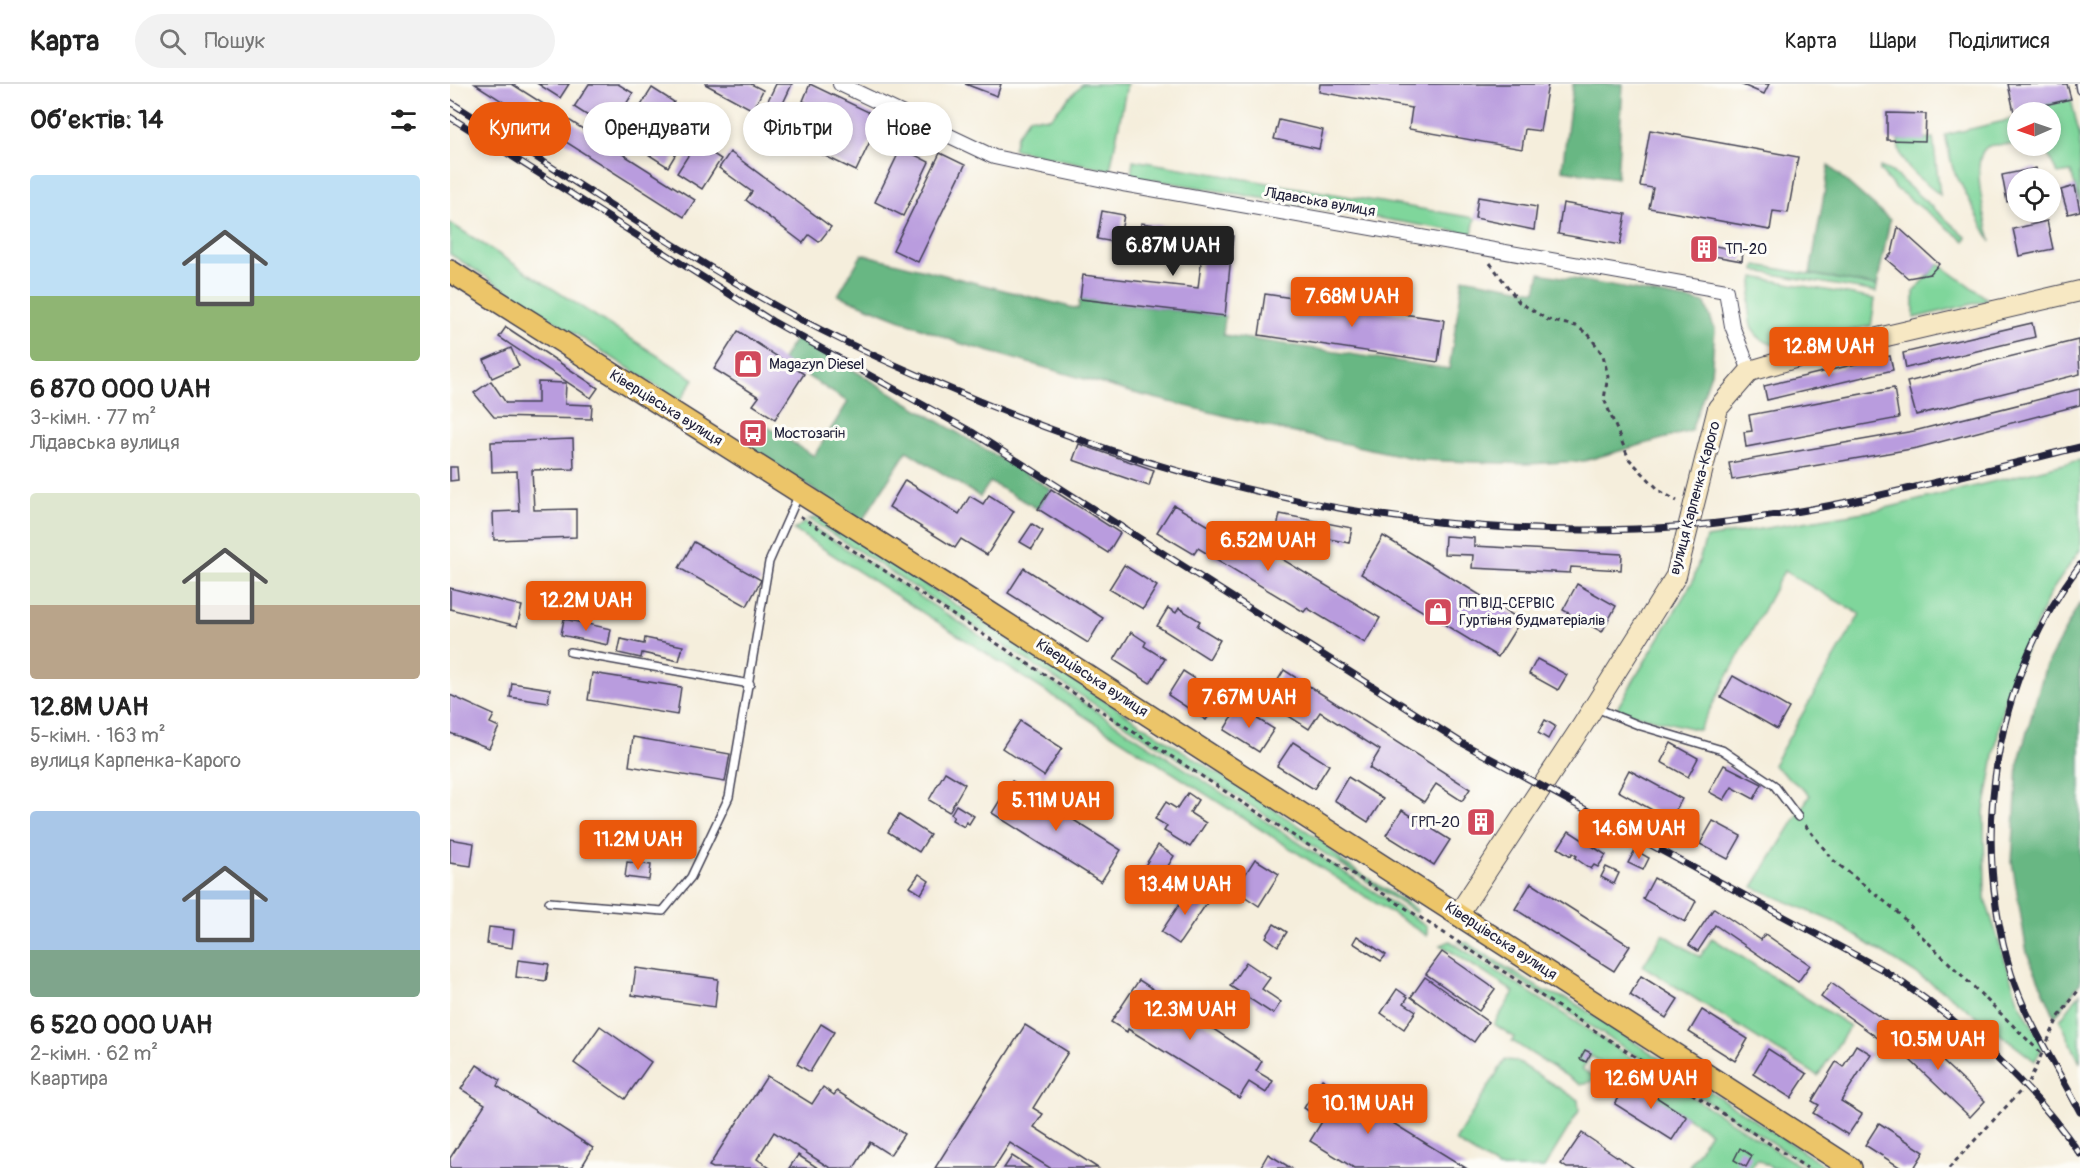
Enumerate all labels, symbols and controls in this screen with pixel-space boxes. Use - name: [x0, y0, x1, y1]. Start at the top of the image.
- search box: [135, 14, 555, 68]
- text: Карта: [30, 24, 99, 59]
- icon: search: [156, 25, 189, 58]
- text: Пошук: [204, 27, 266, 55]
- text: Карта: [1785, 28, 1837, 55]
- text: Шари: [1870, 28, 1916, 55]
- text: Поділитися: [1949, 28, 2050, 55]
- chip: Купити: [468, 102, 571, 156]
- chip: Орендувати: [583, 102, 731, 156]
- chip: Фільтри: [743, 102, 853, 156]
- chip: Нове: [865, 102, 952, 156]
- north arrow: [2007, 102, 2061, 156]
- map controls: [2007, 102, 2061, 222]
- text: Об’єктів: 14: [30, 104, 163, 136]
- icon: filters: [387, 104, 420, 137]
- button: locate: [2007, 168, 2061, 222]
- street label: Лідавська вулиця: [1262, 183, 1377, 221]
- icon: home: [171, 214, 279, 322]
- pin: 6.87M UAH: [1104, 226, 1242, 277]
- text: 6.87M UAH: [1126, 233, 1220, 258]
- building icon: ТП-20: [1688, 233, 1720, 265]
- place label: ТП-20: [1725, 240, 1767, 259]
- pin: 7.68M UAH: [1283, 277, 1421, 328]
- text: 7.68M UAH: [1305, 284, 1399, 309]
- pin: 12.8M UAH: [1760, 327, 1898, 378]
- text: 12.8M UAH: [1783, 334, 1875, 359]
- shop icon: Magazyn Diesel: [732, 348, 764, 380]
- place label: Magazyn Diesel: [769, 355, 864, 374]
- street label: Ківерцівська вулиця: [606, 366, 726, 450]
- text: 6 870 000 UAH: [30, 373, 211, 405]
- text: 3-кімн. · 77 m²: [30, 405, 156, 430]
- bus stop icon: Мостозагін: [737, 417, 769, 449]
- street label: вулиця Карпенка-Карого: [1665, 419, 1725, 577]
- place label: Мостозагін: [774, 424, 845, 443]
- text: Лідавська вулиця: [30, 430, 180, 455]
- pin: 6.52M UAH: [1199, 521, 1337, 572]
- text: 6.52M UAH: [1220, 528, 1316, 553]
- icon: home: [171, 532, 279, 640]
- pin: 12.2M UAH: [517, 581, 655, 632]
- text: 12.2M UAH: [540, 588, 632, 613]
- place label: ПП ВІД-СЕРВІС Гуртівня будматеріалів: [1459, 594, 1605, 630]
- shop icon: ПП ВІД-СЕРВІС Гуртівня будматеріалів: [1422, 596, 1454, 628]
- street label: Ківерцівська вулиця: [1032, 635, 1152, 721]
- pin: 7.67M UAH: [1180, 678, 1318, 729]
- text: 7.67M UAH: [1202, 685, 1296, 710]
- text: 12.8M UAH: [30, 691, 148, 723]
- text: 5-кімн. · 163 m²: [30, 723, 165, 748]
- text: вулиця Карпенка-Карого: [30, 748, 241, 773]
- pin: 5.11M UAH: [987, 781, 1125, 832]
- text: 5.11M UAH: [1012, 788, 1100, 813]
- building icon: ГРП-20: [1465, 806, 1497, 838]
- pin: 14.6M UAH: [1570, 809, 1708, 860]
- place label: ГРП-20: [1411, 813, 1460, 832]
- text: 14.6M UAH: [1592, 816, 1686, 841]
- pin: 11.2M UAH: [569, 820, 707, 871]
- text: 11.2M UAH: [594, 827, 682, 852]
- icon: home: [171, 850, 279, 958]
- pin: 13.4M UAH: [1116, 865, 1254, 916]
- text: 13.4M UAH: [1139, 872, 1231, 897]
- street label: Ківерцівська вулиця: [1441, 898, 1561, 984]
- pin: 12.3M UAH: [1121, 990, 1259, 1041]
- text: 12.3M UAH: [1144, 997, 1236, 1022]
- text: 6 520 000 UAH: [30, 1009, 212, 1041]
- pin: 10.5M UAH: [1869, 1020, 2007, 1071]
- text: 10.5M UAH: [1891, 1027, 1985, 1052]
- text: 2-кімн. · 62 m²: [30, 1041, 158, 1066]
- pin: 12.6M UAH: [1582, 1059, 1720, 1110]
- text: Квартира: [30, 1066, 108, 1091]
- text: 12.6M UAH: [1605, 1066, 1697, 1091]
- pin: 10.1M UAH: [1299, 1084, 1437, 1135]
- text: 10.1M UAH: [1322, 1091, 1414, 1116]

